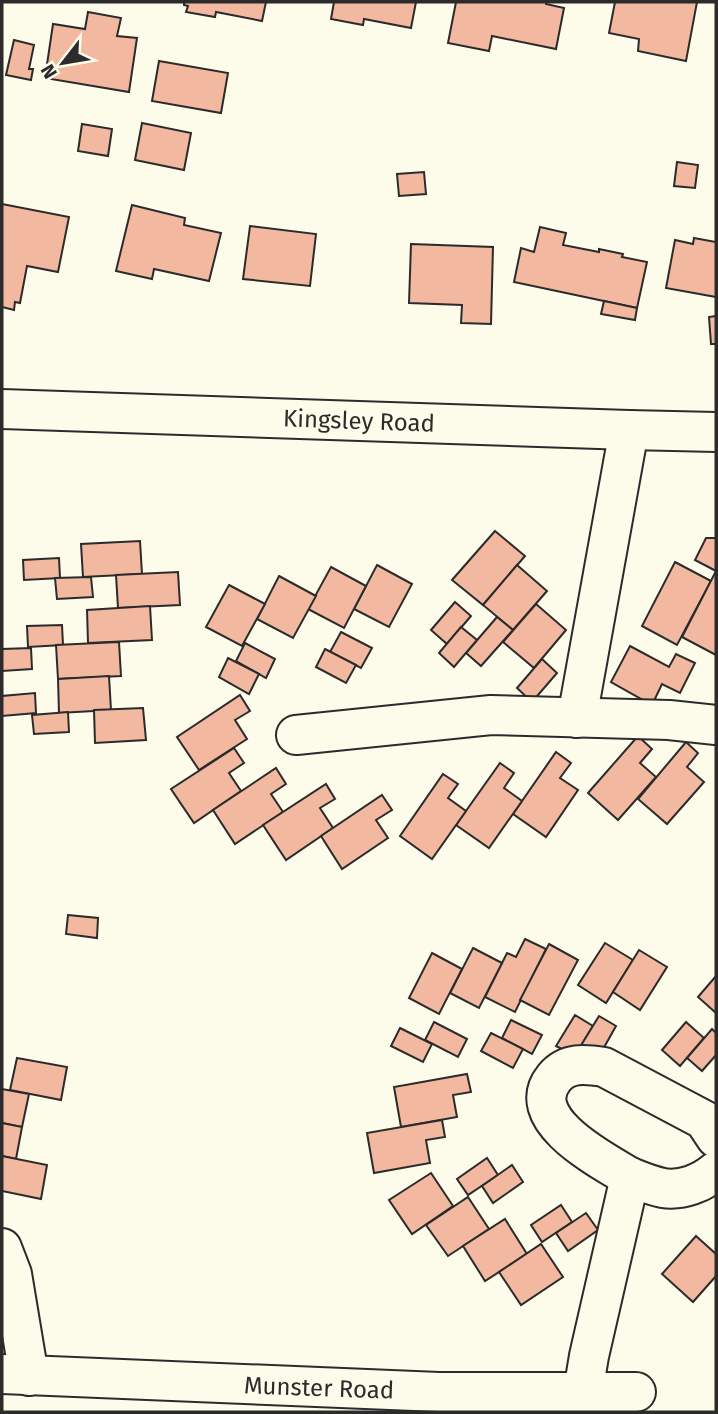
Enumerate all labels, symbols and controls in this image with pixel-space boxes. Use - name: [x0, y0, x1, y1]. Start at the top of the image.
- north arrow: [28, 28, 98, 98]
- text: N: [36, 60, 62, 83]
- street label: Kingsley Road: [283, 404, 435, 438]
- street label: Munster Road: [243, 1371, 395, 1405]

